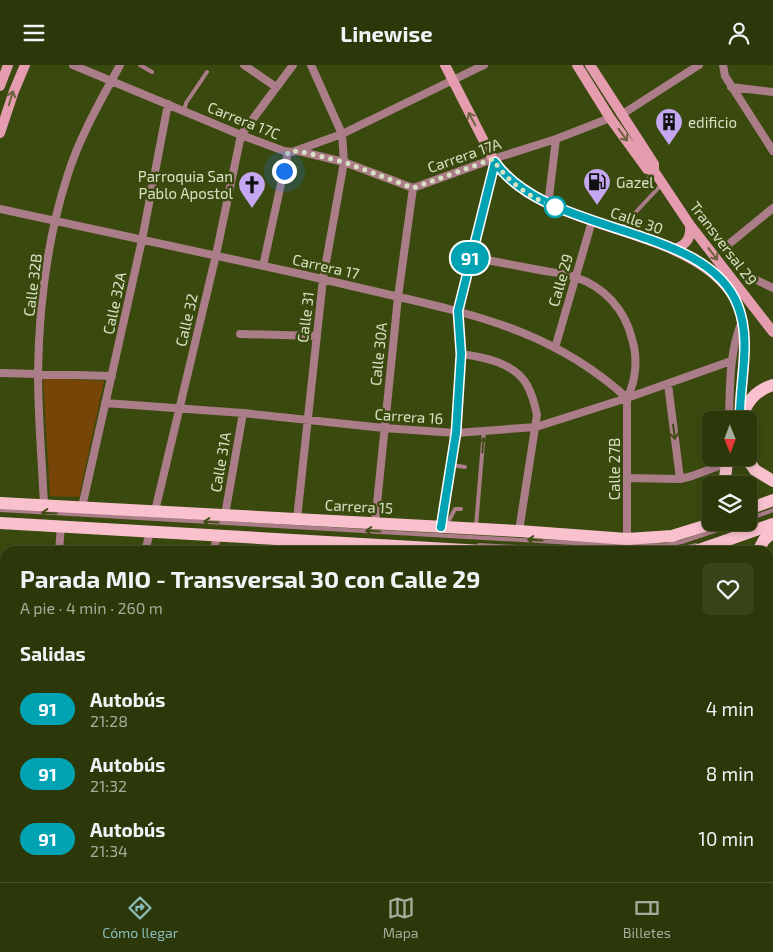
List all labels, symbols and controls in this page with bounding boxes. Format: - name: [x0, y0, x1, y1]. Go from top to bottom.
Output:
- icon: menu: [20, 19, 48, 47]
- icon: person: [725, 19, 753, 47]
- text: Linewise: [340, 20, 433, 46]
- one-way arrow: [7, 91, 17, 107]
- street label: Carrera 17C: [205, 97, 283, 143]
- building icon: edificio: [654, 107, 684, 146]
- one-way arrow: [467, 112, 476, 127]
- place label: edificio: [688, 113, 737, 131]
- one-way arrow: [617, 128, 628, 141]
- street label: Carrera 17A: [425, 134, 504, 176]
- your location: [272, 159, 297, 184]
- place label: Parroquia San Pablo Apostol: [138, 167, 234, 202]
- fuel station icon: Gazel: [582, 167, 612, 206]
- church icon: Parroquia San Pablo Apostol: [237, 170, 267, 209]
- place label: Gazel: [616, 173, 654, 191]
- unlabelled marker: [544, 196, 566, 218]
- street label: Transversal 29: [687, 198, 761, 288]
- street label: Calle 30: [608, 203, 666, 237]
- line badge: 91: [448, 242, 492, 274]
- text: 91: [461, 247, 479, 269]
- one-way arrow: [707, 247, 718, 260]
- street label: Carrera 17: [291, 250, 361, 282]
- street label: Calle 29: [544, 252, 576, 308]
- street label: Calle 32B: [19, 253, 45, 317]
- street label: Calle 32A: [99, 270, 130, 336]
- street label: Calle 31: [293, 290, 317, 344]
- street label: Calle 32: [171, 292, 201, 348]
- street label: Calle 30A: [366, 321, 390, 387]
- street label: Carrera 16: [374, 405, 444, 427]
- north arrow: [702, 411, 758, 466]
- map controls: [702, 411, 757, 531]
- one-way arrow: [669, 423, 679, 439]
- street label: Calle 31A: [206, 430, 234, 493]
- one-way arrow: [478, 437, 488, 453]
- street label: Calle 27B: [605, 438, 623, 500]
- button: layers: [702, 476, 757, 531]
- street label: Carrera 15: [324, 495, 394, 517]
- one-way arrow: [41, 508, 57, 517]
- one-way arrow: [203, 517, 219, 526]
- one-way arrow: [365, 526, 381, 535]
- one-way arrow: [528, 536, 544, 545]
- button: heart: [702, 563, 754, 615]
- text: Parada MIO - Transversal 30 con Calle 29: [20, 564, 480, 593]
- text: A pie · 4 min · 260 m: [20, 598, 163, 617]
- text: Salidas: [20, 642, 86, 665]
- text: Autobús: [90, 688, 165, 711]
- text: 4 min: [706, 697, 754, 720]
- text: 91: [38, 698, 57, 720]
- text: 21:28: [90, 711, 128, 730]
- text: Autobús: [90, 753, 165, 776]
- text: 8 min: [706, 762, 754, 785]
- text: 91: [38, 763, 57, 785]
- text: 21:32: [90, 776, 127, 795]
- text: Autobús: [90, 818, 165, 841]
- text: 10 min: [698, 827, 754, 850]
- text: 91: [38, 828, 57, 850]
- text: 21:34: [90, 841, 128, 860]
- tab: Cómo llegar: [102, 894, 178, 941]
- tab: Mapa: [383, 894, 418, 941]
- tab: Billetes: [623, 894, 671, 941]

